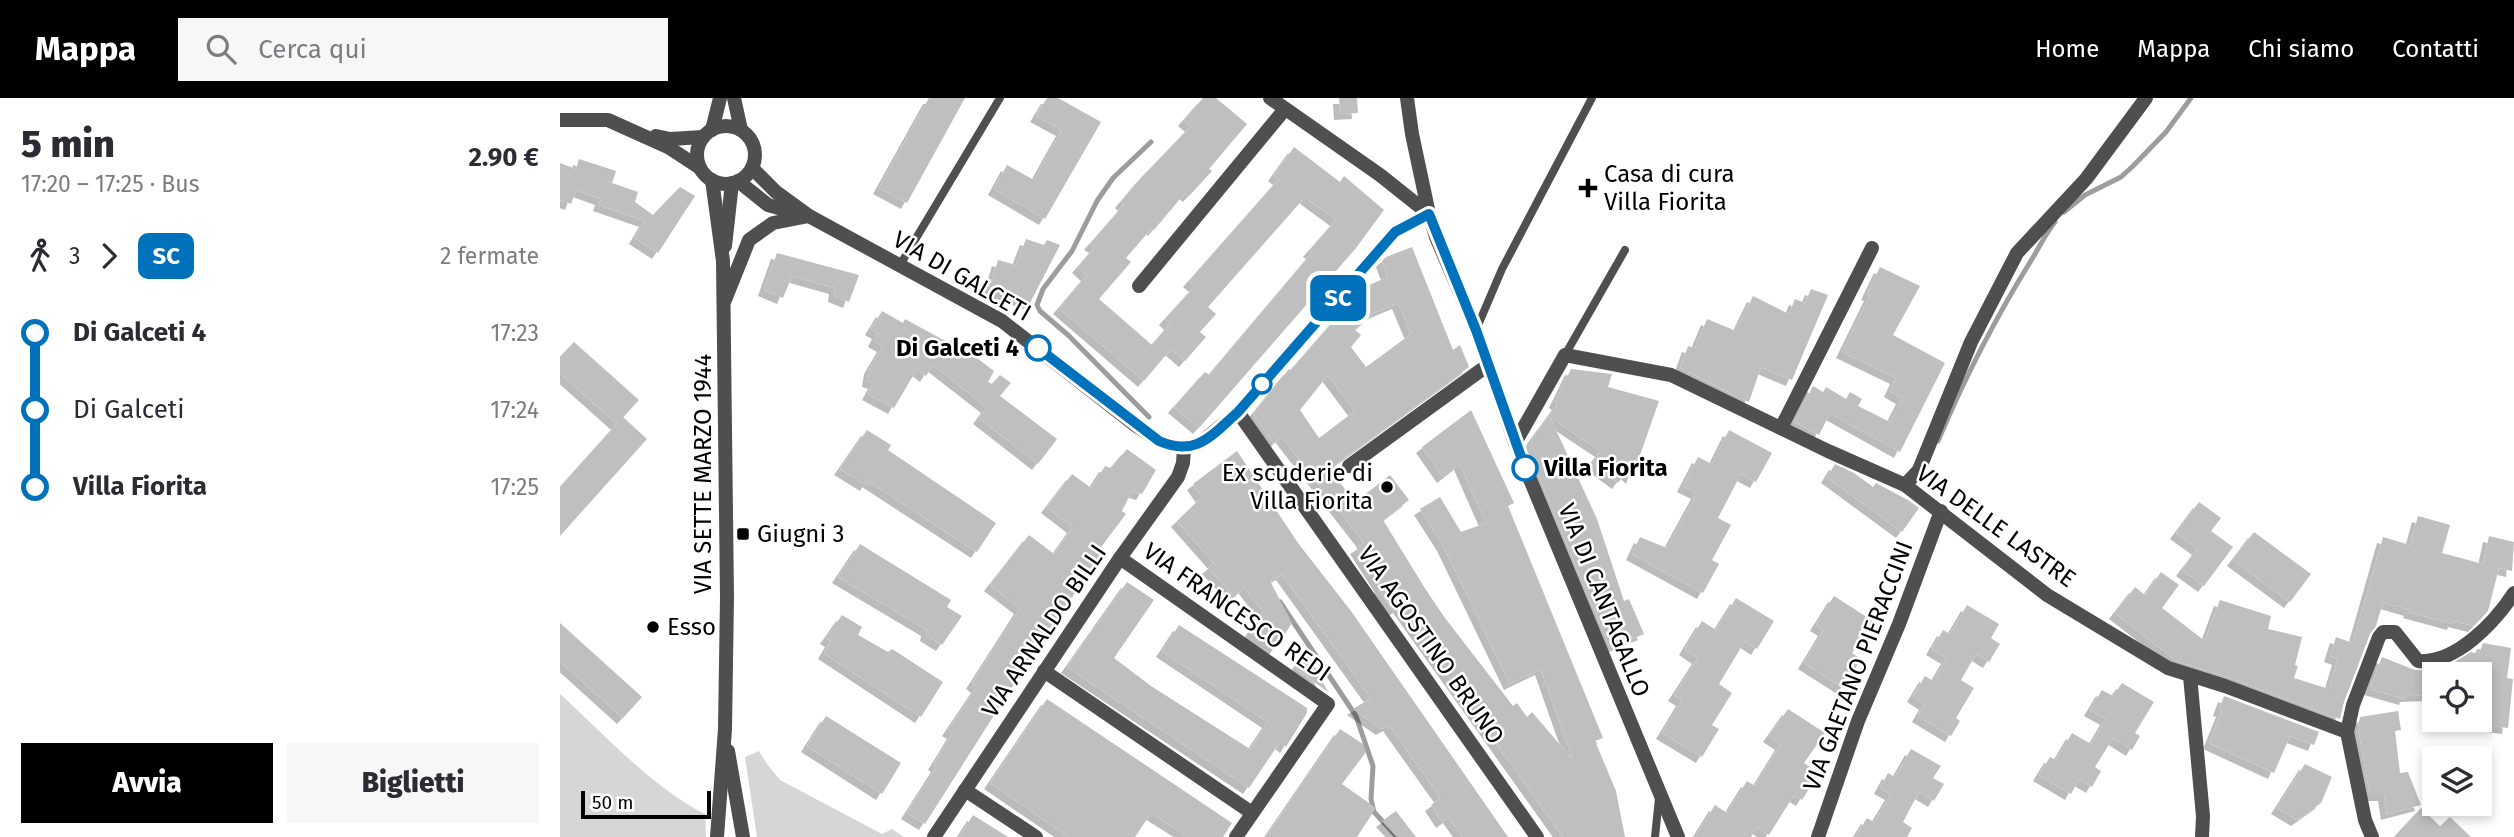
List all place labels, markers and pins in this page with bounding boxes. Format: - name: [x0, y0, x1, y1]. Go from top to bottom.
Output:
- place label: Casa di cura Villa Fiorita: [1604, 160, 1735, 216]
- marker: Casa di cura Villa Fiorita: [1578, 178, 1598, 198]
- place label: Di Galceti 4: [896, 334, 1019, 362]
- marker: Di Galceti 4: [1025, 335, 1051, 361]
- unlabelled marker: [1252, 374, 1272, 394]
- place label: Villa Fiorita: [1543, 454, 1668, 482]
- marker: Villa Fiorita: [1512, 455, 1538, 481]
- place label: Ex scuderie di Villa Fiorita: [1222, 459, 1373, 515]
- marker: Ex scuderie di Villa Fiorita: [1379, 479, 1395, 495]
- place label: Giugni 3: [757, 520, 845, 548]
- marker: Giugni 3: [735, 526, 751, 542]
- place label: Esso: [667, 613, 716, 641]
- marker: Esso: [645, 619, 661, 635]

